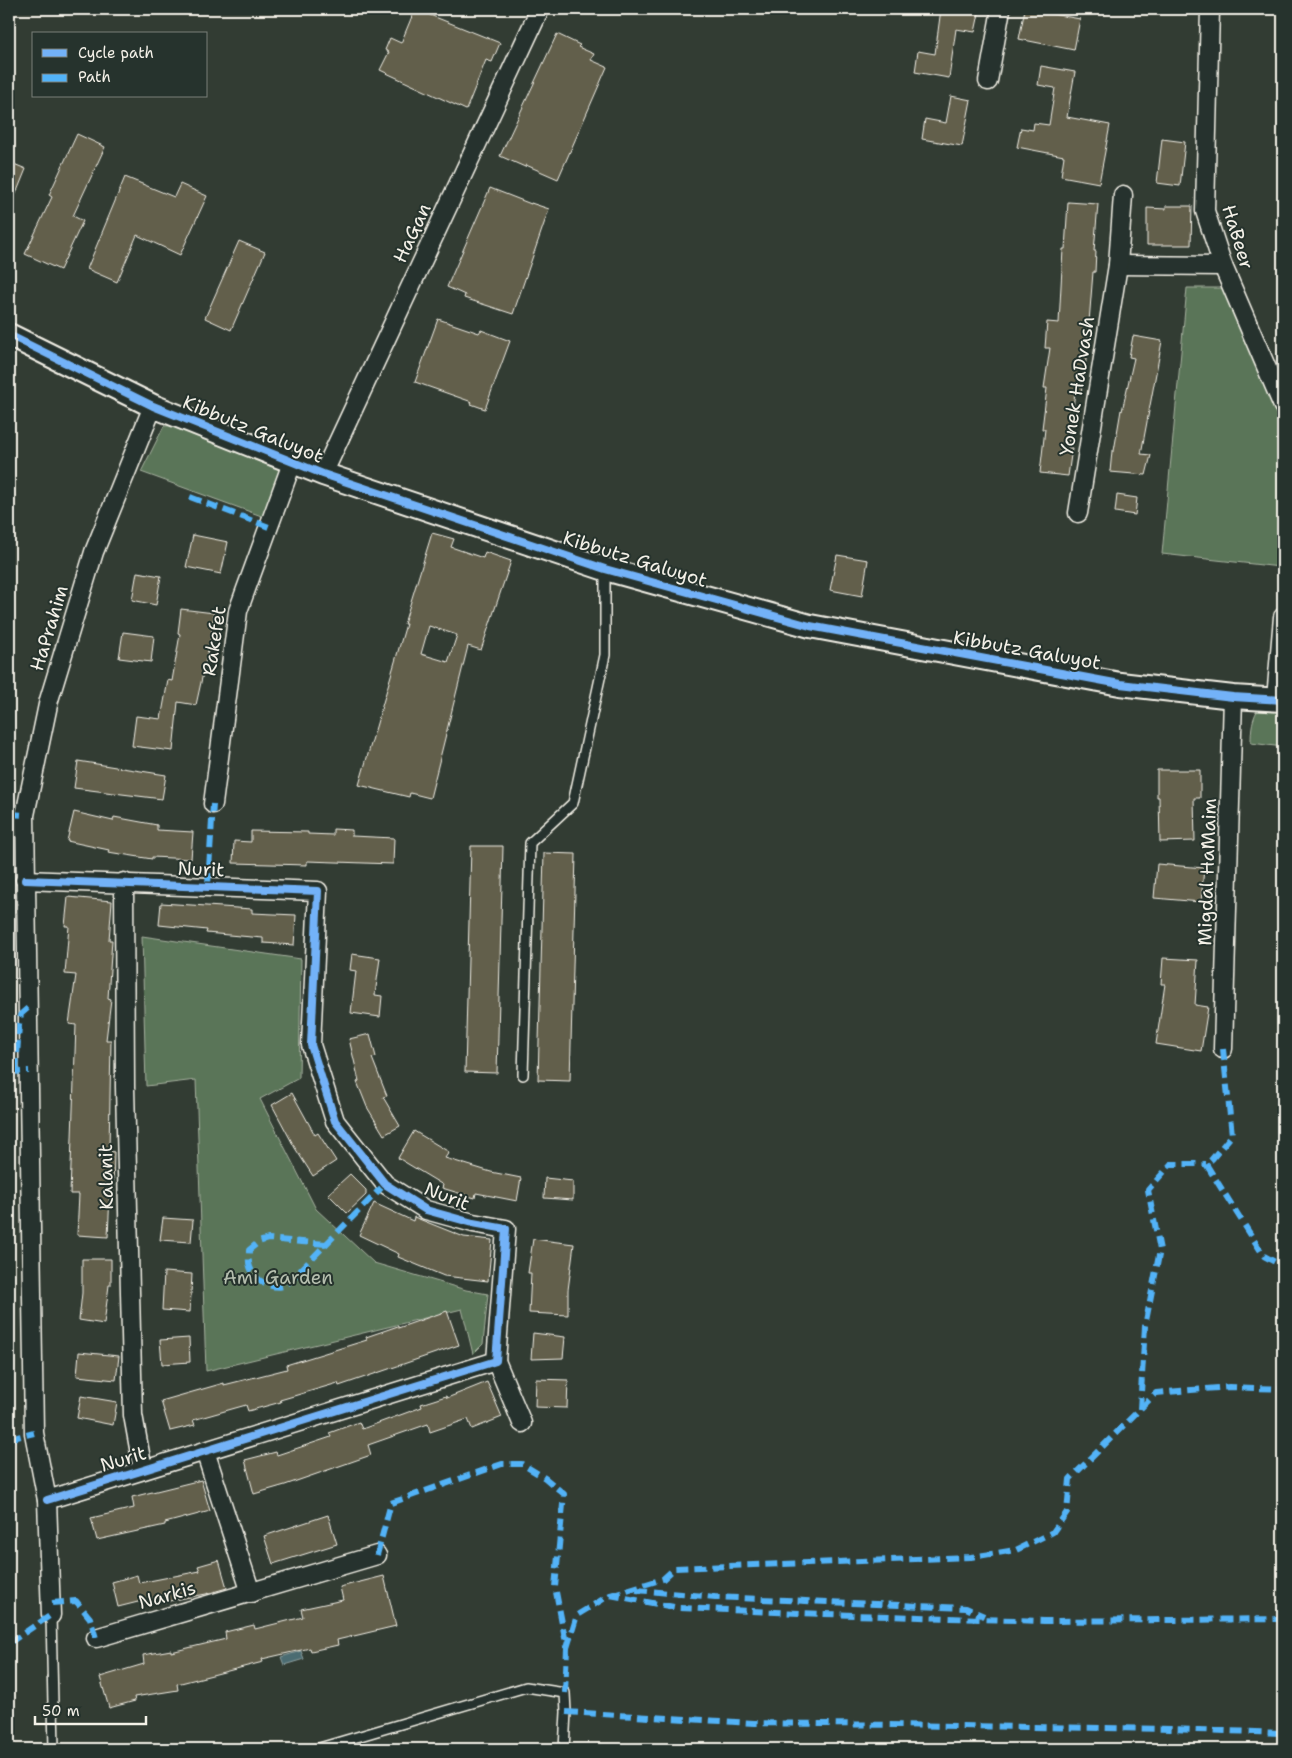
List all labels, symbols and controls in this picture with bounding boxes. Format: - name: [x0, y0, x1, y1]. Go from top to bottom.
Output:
- legend: [32, 32, 208, 98]
- text: Cycle path: [78, 43, 154, 63]
- text: Path: [78, 67, 111, 87]
- street label: HaGan: [387, 199, 437, 267]
- street label: HaBeer: [1216, 202, 1260, 272]
- street label: Yonek HaDvash: [1054, 314, 1100, 458]
- street label: Kibbutz Galuyot: [179, 389, 327, 469]
- street label: Kibbutz Galuyot: [560, 525, 710, 593]
- street label: HaPrahim: [24, 582, 74, 674]
- street label: Rakefet: [196, 604, 232, 678]
- street label: Kibbutz Galuyot: [951, 625, 1103, 675]
- street label: Migdal HaMaim: [1192, 798, 1222, 946]
- street label: Nurit: [177, 856, 225, 882]
- street label: Kalanit: [93, 1144, 119, 1210]
- street label: Nurit: [421, 1176, 473, 1216]
- park label: Ami Garden: [223, 1265, 333, 1290]
- street label: Nurit: [97, 1440, 149, 1478]
- street label: Narkis: [135, 1575, 199, 1615]
- scale bar: [35, 1693, 146, 1725]
- text: 50 m: [42, 1701, 80, 1721]

